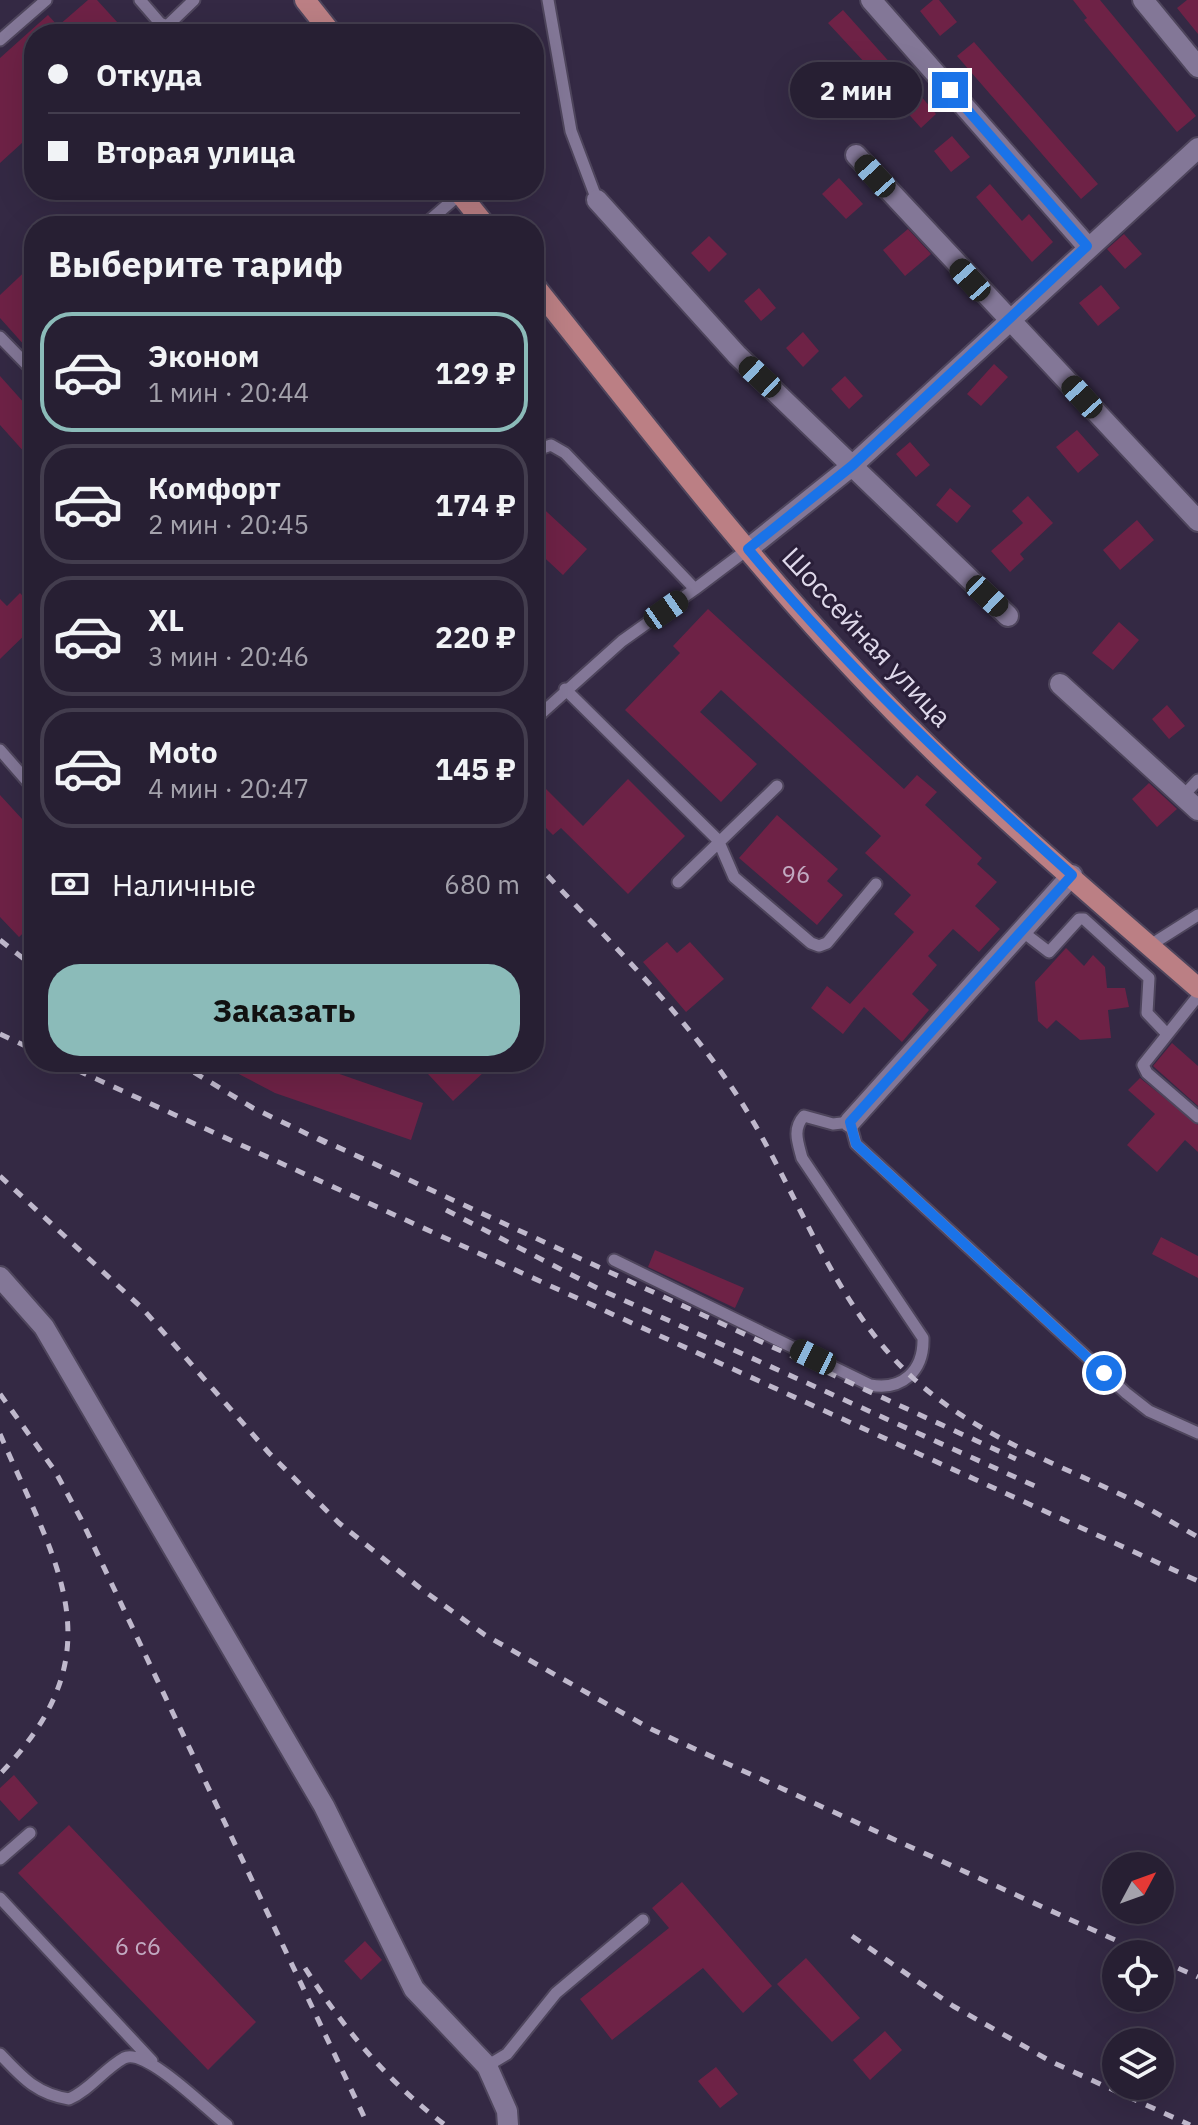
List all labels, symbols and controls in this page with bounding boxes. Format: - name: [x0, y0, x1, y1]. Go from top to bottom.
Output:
- text: Откуда: [96, 55, 202, 94]
- callout: 2 мин: [790, 62, 922, 118]
- route end: [932, 72, 968, 108]
- text: 2 мин: [820, 73, 892, 107]
- text: Вторая улица: [96, 132, 296, 171]
- car: [850, 150, 900, 202]
- text: Выберите тариф: [48, 240, 343, 287]
- car: [945, 254, 995, 306]
- icon: car: [52, 336, 124, 408]
- text: Эконом: [148, 336, 259, 375]
- car: [734, 352, 786, 402]
- text: 129 ₽: [435, 353, 516, 392]
- car: [1057, 371, 1107, 423]
- text: 1 мин · 20:44: [148, 375, 309, 409]
- icon: car: [52, 468, 124, 540]
- text: Комфорт: [148, 468, 281, 507]
- text: 174 ₽: [435, 485, 516, 524]
- text: 2 мин · 20:45: [148, 507, 309, 541]
- street label: Шоссейная улица: [774, 539, 960, 734]
- car: [961, 571, 1013, 621]
- car: [639, 586, 693, 634]
- icon: car: [52, 600, 124, 672]
- text: XL: [148, 600, 184, 639]
- text: 220 ₽: [435, 617, 516, 656]
- text: 3 мин · 20:46: [148, 639, 309, 673]
- icon: car: [52, 732, 124, 804]
- text: Moto: [148, 732, 218, 771]
- text: 145 ₽: [435, 749, 516, 788]
- text: 4 мин · 20:47: [148, 771, 309, 805]
- house number: 96: [782, 858, 810, 890]
- icon: cash: [48, 862, 92, 906]
- text: Наличные: [112, 865, 256, 904]
- text: 680 m: [444, 867, 520, 901]
- button: Заказать: [48, 964, 520, 1056]
- car: [786, 1336, 840, 1378]
- route start: [1086, 1355, 1122, 1391]
- north arrow: [1102, 1852, 1174, 1924]
- map controls: [1102, 1852, 1174, 2100]
- house number: 6 с6: [115, 1930, 161, 1962]
- button: locate: [1102, 1940, 1174, 2012]
- button: layers: [1102, 2028, 1174, 2100]

